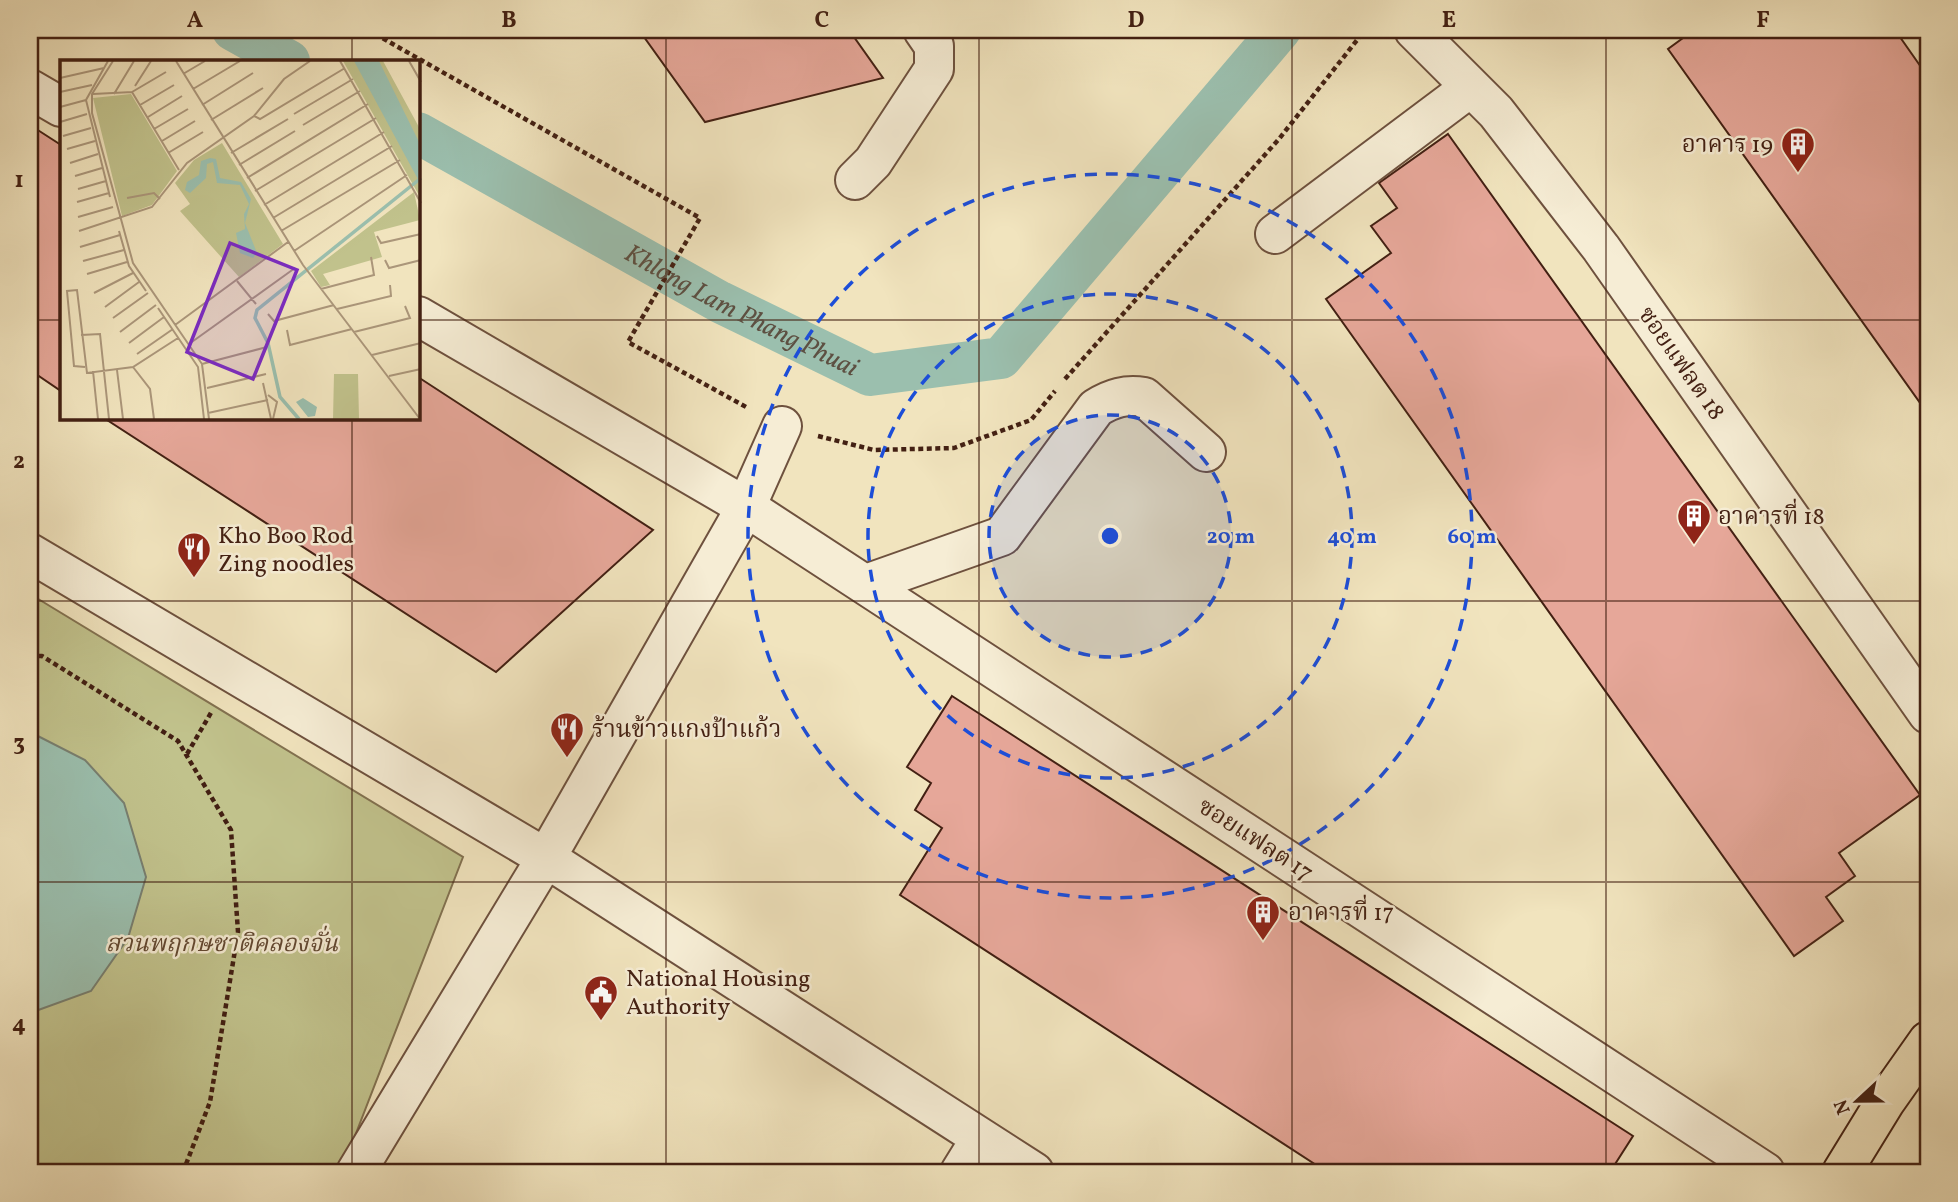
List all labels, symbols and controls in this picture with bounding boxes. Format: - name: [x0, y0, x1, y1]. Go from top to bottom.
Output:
- text: A: [187, 5, 203, 37]
- text: B: [501, 5, 517, 37]
- text: C: [815, 5, 829, 37]
- text: D: [1128, 5, 1145, 37]
- text: E: [1442, 5, 1456, 37]
- text: F: [1756, 5, 1770, 37]
- inset map: [60, 60, 420, 420]
- building icon: อาคาร 19: [1779, 125, 1817, 174]
- place label: อาคาร 19: [1682, 129, 1773, 163]
- text: 1: [14, 165, 24, 197]
- water label: Khlong Lam Phang Phuai: [618, 236, 864, 387]
- street label: ซอยแฟลต 18: [1629, 300, 1732, 428]
- text: 2: [13, 446, 25, 478]
- building icon: อาคารที่ 18: [1675, 497, 1713, 546]
- place label: อาคารที่ 18: [1718, 498, 1825, 535]
- place label: Kho Boo Rod Zing noodles: [218, 520, 354, 582]
- text: 20 m: [1207, 523, 1255, 552]
- text: 40 m: [1327, 523, 1377, 552]
- text: 60 m: [1448, 523, 1496, 552]
- centre of rings: [1098, 524, 1122, 548]
- restaurant icon: Kho Boo Rod Zing noodles: [175, 530, 213, 579]
- restaurant icon: ร้านข้าวแกงป้าแก้ว: [548, 710, 586, 759]
- place label: ร้านข้าวแกงป้าแก้ว: [592, 714, 781, 748]
- text: 3: [13, 728, 25, 760]
- street label: ซอยแฟลต 17: [1191, 791, 1319, 891]
- building icon: อาคารที่ 17: [1244, 893, 1282, 942]
- place label: อาคารที่ 17: [1288, 894, 1394, 931]
- park label: สวนพฤกษชาติคลองจั่น: [106, 925, 338, 962]
- place label: National Housing Authority: [626, 963, 811, 1025]
- public building icon: National Housing Authority: [582, 973, 620, 1022]
- text: 4: [12, 1009, 26, 1041]
- north arrow: [1822, 1066, 1892, 1136]
- text: N: [1828, 1095, 1858, 1118]

